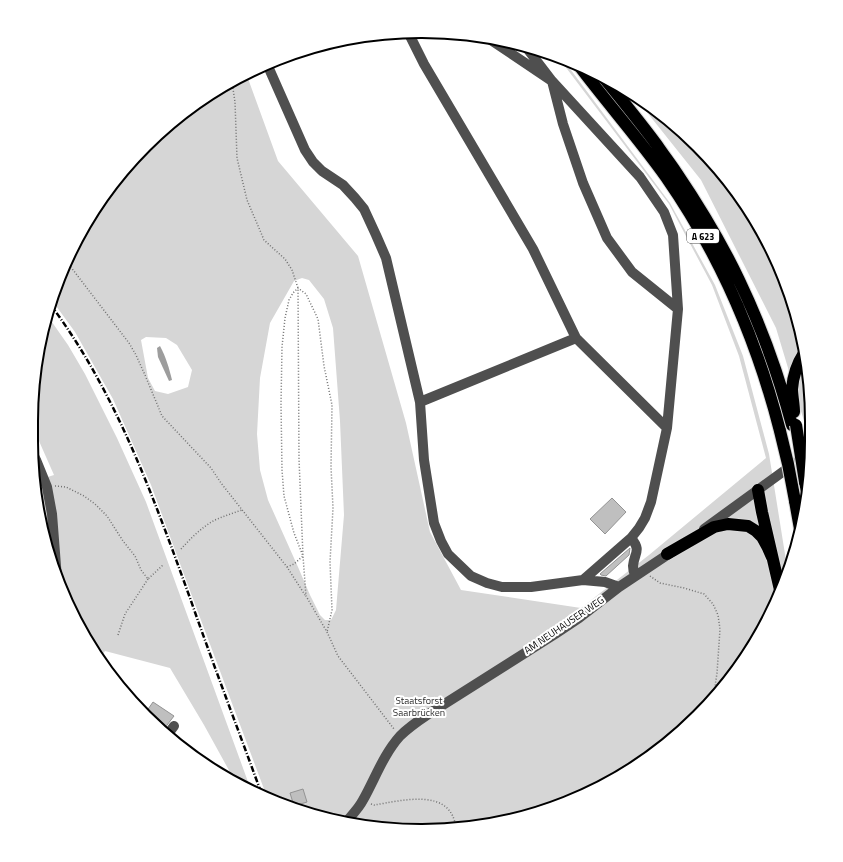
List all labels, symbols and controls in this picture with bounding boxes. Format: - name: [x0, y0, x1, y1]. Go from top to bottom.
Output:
- road number: A 623: [687, 229, 719, 243]
- street label: AM NEUHAUSER WEG: [521, 592, 607, 658]
- park label: Staatsforst Saarbrücken: [393, 693, 445, 720]

